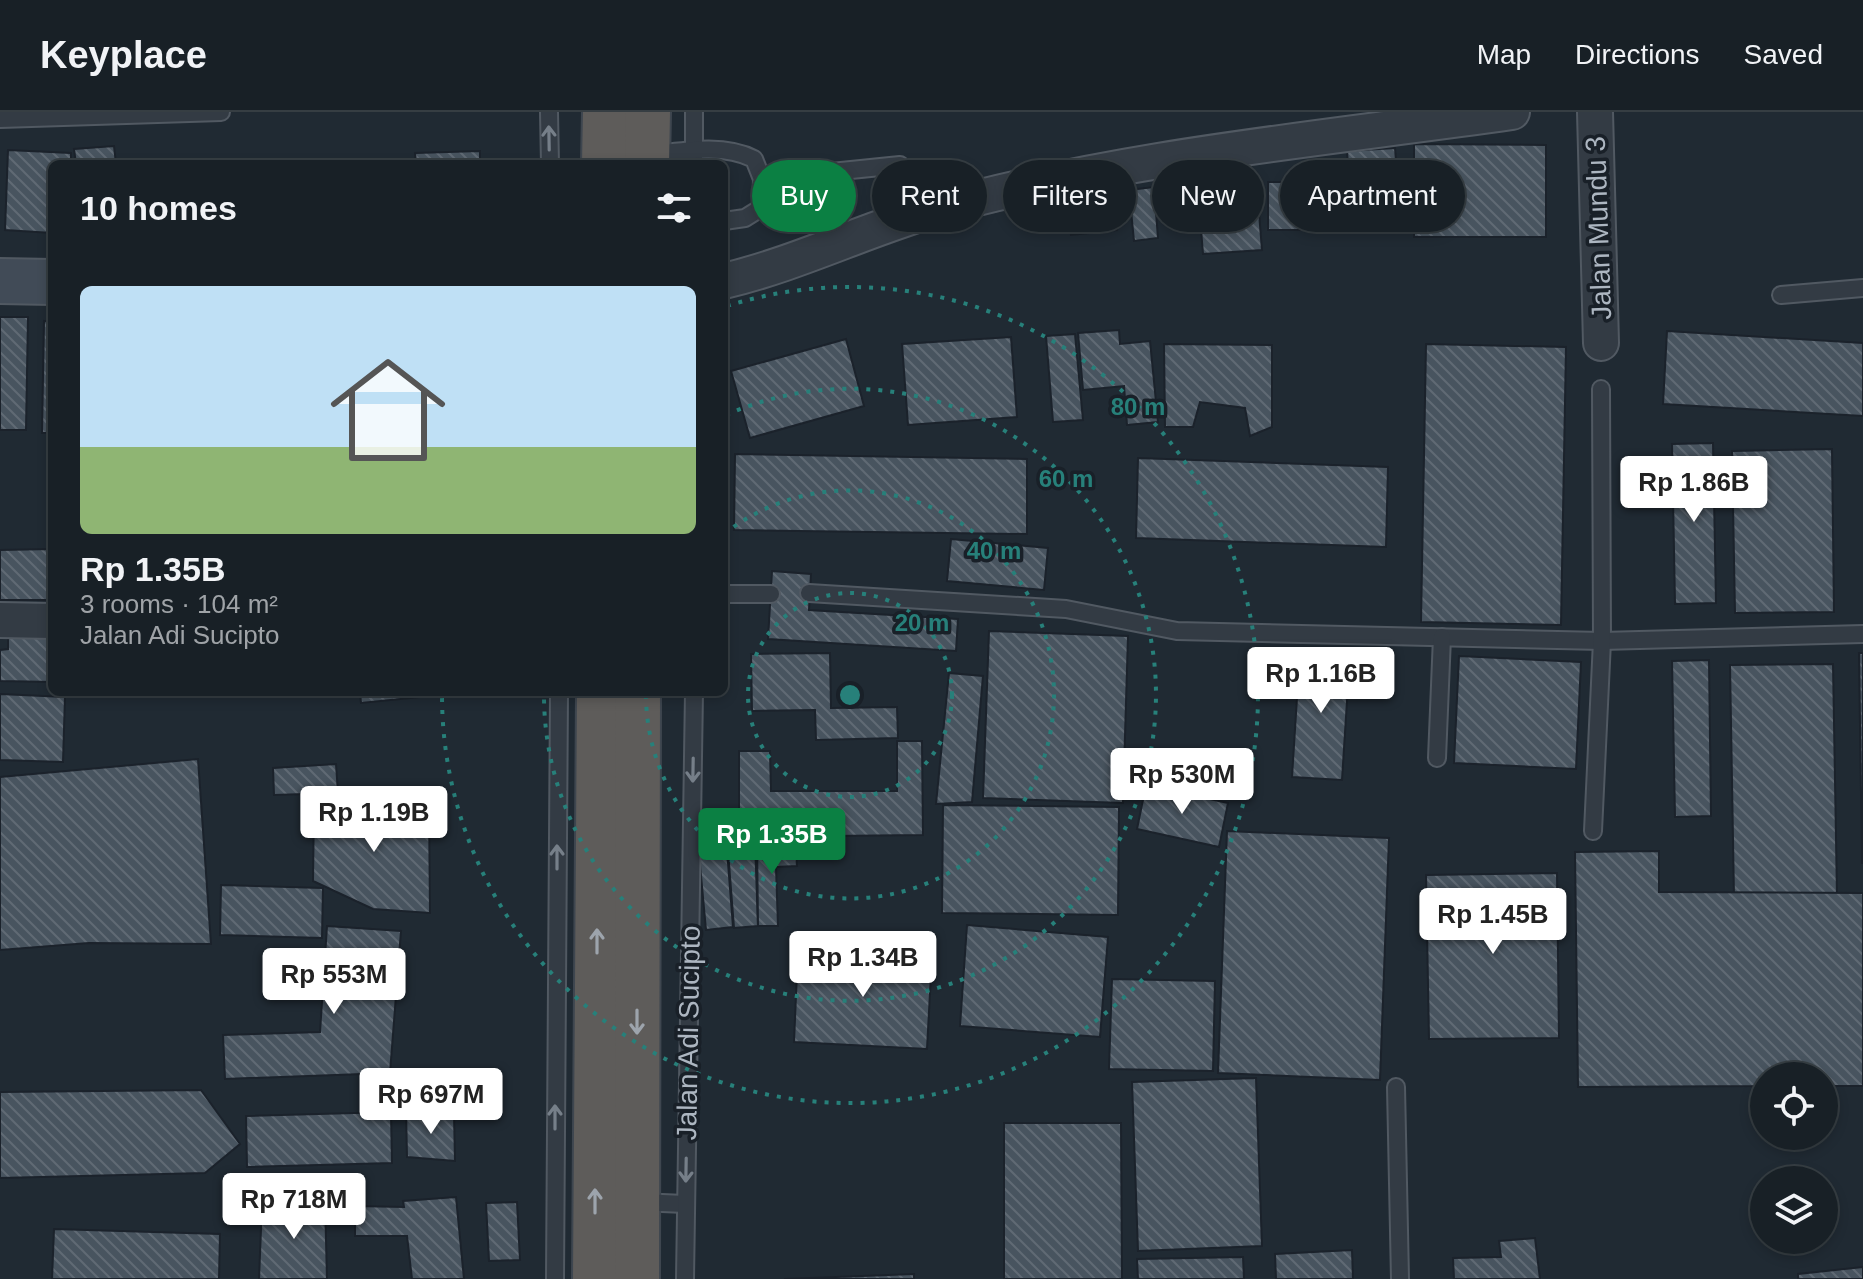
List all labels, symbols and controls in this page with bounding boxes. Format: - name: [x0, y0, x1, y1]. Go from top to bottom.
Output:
- text: Keyplace: [40, 34, 207, 76]
- text: Map: [1477, 39, 1531, 70]
- text: Directions: [1575, 39, 1700, 70]
- text: Saved: [1744, 39, 1823, 70]
- one-way arrow: [542, 125, 557, 152]
- street label: Jalan Mundu 3: [1580, 136, 1617, 320]
- chip: Buy: [752, 160, 856, 232]
- chip: Rent: [872, 160, 987, 232]
- chip: Filters: [1003, 160, 1136, 232]
- chip: New: [1152, 160, 1264, 232]
- chip: Apartment: [1280, 160, 1465, 232]
- icon: filters: [652, 186, 696, 230]
- text: 10 homes: [80, 189, 237, 227]
- icon: home: [316, 338, 460, 482]
- text: 80 m: [1111, 393, 1165, 420]
- pin: Rp 1.86B: [1611, 456, 1777, 524]
- text: 60 m: [1039, 465, 1093, 492]
- text: Rp 1.86B: [1638, 467, 1750, 497]
- text: 40 m: [967, 537, 1021, 564]
- text: Rp 1.35B: [80, 550, 226, 588]
- text: 3 rooms · 104 m²: [80, 589, 278, 619]
- text: 20 m: [895, 609, 949, 636]
- text: Jalan Adi Sucipto: [80, 620, 279, 650]
- pin: Rp 1.16B: [1238, 647, 1404, 715]
- text: Rp 1.16B: [1265, 658, 1377, 688]
- centre of rings: [836, 681, 864, 709]
- pin: Rp 530M: [1108, 748, 1256, 816]
- one-way arrow: [685, 756, 700, 783]
- text: Rp 530M: [1129, 759, 1235, 789]
- pin: Rp 1.19B: [291, 786, 457, 854]
- text: Rp 1.19B: [318, 797, 430, 827]
- pin: Rp 1.35B: [689, 808, 855, 876]
- text: Rp 1.35B: [716, 819, 828, 849]
- one-way arrow: [549, 844, 565, 871]
- pin: Rp 1.45B: [1410, 888, 1576, 956]
- text: Rp 1.45B: [1437, 899, 1549, 929]
- street label: Jalan Adi Sucipto: [671, 925, 706, 1141]
- one-way arrow: [589, 928, 605, 955]
- pin: Rp 1.34B: [780, 931, 946, 999]
- text: Rp 1.34B: [807, 942, 919, 972]
- pin: Rp 553M: [260, 948, 408, 1016]
- text: Rp 553M: [281, 959, 387, 989]
- one-way arrow: [629, 1008, 645, 1035]
- map controls: [1750, 1062, 1838, 1254]
- button: locate: [1750, 1062, 1838, 1150]
- pin: Rp 697M: [357, 1068, 505, 1136]
- text: Rp 697M: [378, 1079, 484, 1109]
- one-way arrow: [547, 1104, 563, 1131]
- one-way arrow: [678, 1156, 694, 1183]
- button: layers: [1750, 1166, 1838, 1254]
- pin: Rp 718M: [220, 1173, 368, 1241]
- text: Rp 718M: [241, 1184, 347, 1214]
- one-way arrow: [587, 1188, 603, 1215]

